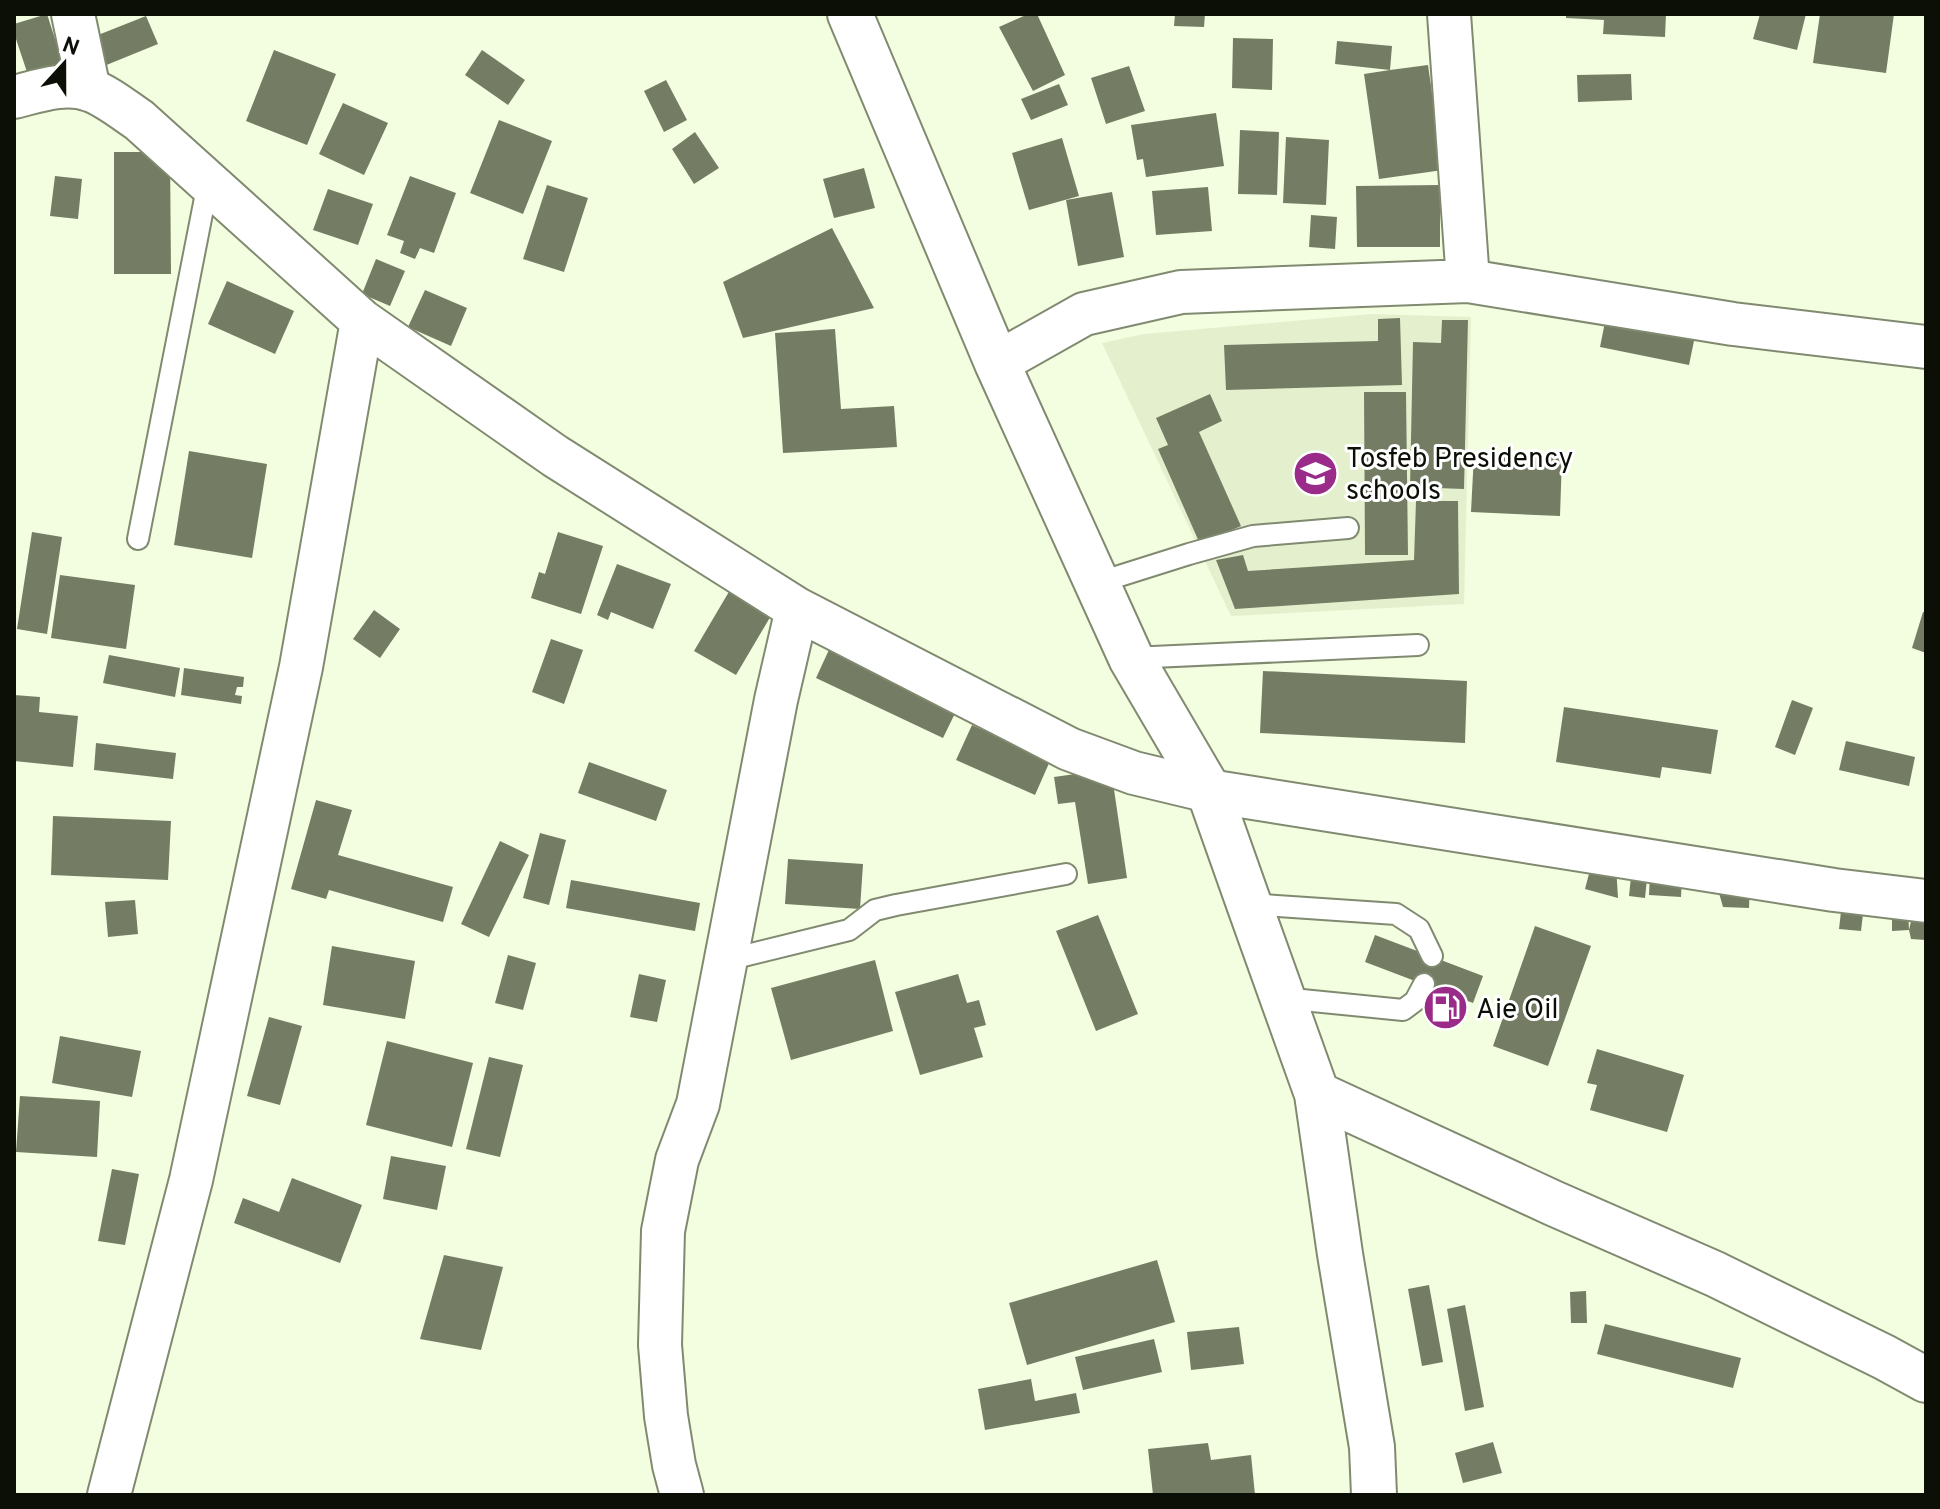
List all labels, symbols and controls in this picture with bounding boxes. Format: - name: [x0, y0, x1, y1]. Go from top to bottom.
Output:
- north arrow: [24, 24, 104, 104]
- text: N: [58, 32, 82, 63]
- place label: Tosfeb Presidency schools: [1346, 442, 1573, 510]
- school or university icon: Tosfeb Presidency schools: [1291, 449, 1339, 497]
- fuel station icon: Aie Oil: [1421, 984, 1469, 1032]
- place label: Aie Oil: [1476, 993, 1559, 1029]

